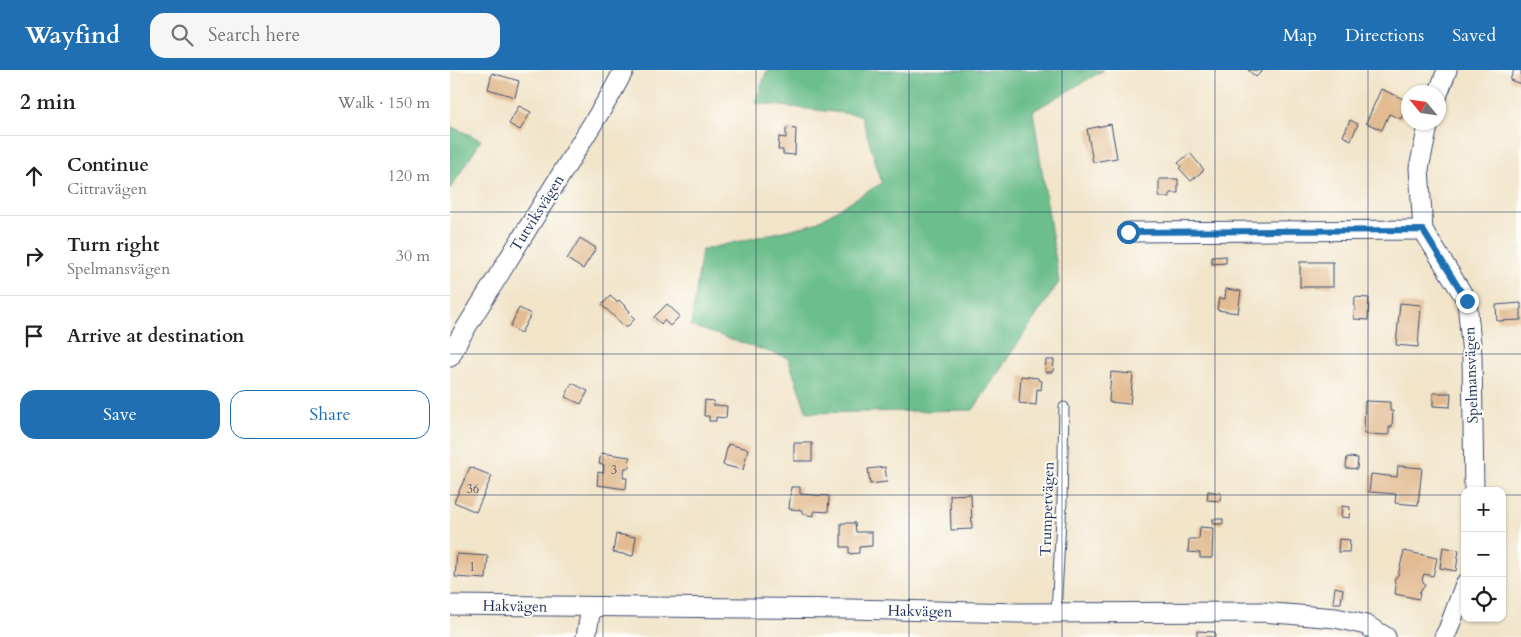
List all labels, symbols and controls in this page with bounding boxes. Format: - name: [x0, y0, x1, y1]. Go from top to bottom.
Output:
- search box: [150, 13, 500, 58]
- text: Wayfind: [25, 19, 120, 52]
- icon: search: [168, 21, 196, 49]
- text: Search here: [208, 22, 300, 48]
- text: Map: [1283, 23, 1317, 48]
- text: Directions: [1345, 23, 1424, 48]
- text: Saved: [1452, 23, 1496, 48]
- north arrow: [1401, 85, 1446, 130]
- text: 2 min: [20, 88, 76, 117]
- text: Walk · 150 m: [338, 92, 430, 114]
- text: Continue: [67, 152, 149, 178]
- icon: ahead: [20, 162, 48, 190]
- text: 120 m: [388, 165, 430, 187]
- street label: Tutviksvägen: [506, 171, 569, 255]
- text: Cittravägen: [67, 178, 147, 200]
- route start: [1117, 221, 1140, 244]
- text: Turn right: [67, 232, 159, 258]
- icon: right: [20, 242, 48, 270]
- text: 30 m: [396, 245, 430, 267]
- text: Spelmansvägen: [67, 258, 170, 280]
- route end: [1456, 290, 1479, 313]
- icon: arrive: [20, 322, 48, 350]
- text: Arrive at destination: [67, 323, 244, 349]
- street label: Spelmansvägen: [1459, 326, 1483, 424]
- button: Save: [20, 390, 220, 439]
- button: Share: [230, 390, 430, 439]
- street label: Trumpetvägen: [1035, 461, 1059, 557]
- house number: 3: [611, 462, 617, 478]
- house number: 36: [467, 481, 479, 497]
- map controls: [1461, 487, 1506, 622]
- button: +: [1461, 487, 1506, 532]
- button: −: [1461, 532, 1506, 577]
- house number: 1: [469, 559, 475, 575]
- button: locate: [1461, 577, 1506, 622]
- street label: Hakvägen: [482, 595, 548, 617]
- street label: Hakvägen: [887, 600, 953, 622]

